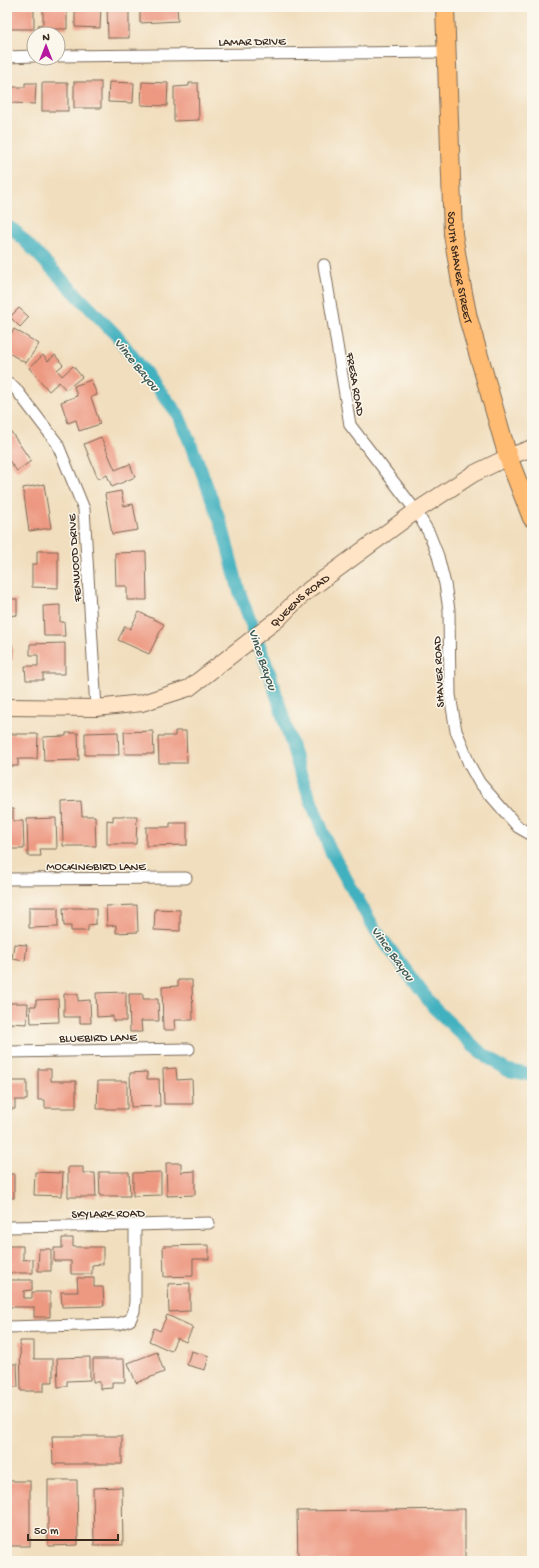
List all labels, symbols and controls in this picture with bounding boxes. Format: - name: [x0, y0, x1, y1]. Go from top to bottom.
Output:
- north arrow: [26, 26, 66, 66]
- text: N: [42, 32, 50, 44]
- street label: LAMAR DRIVE: [218, 35, 286, 51]
- street label: SOUTH SHAVER STREET: [443, 211, 475, 327]
- water label: Vince Bayou: [110, 336, 162, 396]
- street label: FRESA ROAD: [341, 351, 366, 417]
- street label: FENWOOD DRIVE: [66, 513, 86, 603]
- street label: QUEENS ROAD: [268, 572, 333, 631]
- water label: Vince Bayou: [244, 627, 279, 693]
- street label: SHAVER ROAD: [431, 636, 449, 708]
- street label: MOCKINGBIRD LANE: [46, 861, 146, 875]
- water label: Vince Bayou: [367, 924, 417, 985]
- street label: BLUEBIRD LANE: [58, 1031, 138, 1047]
- street label: SKYLARK ROAD: [71, 1207, 145, 1223]
- scale bar: [28, 1516, 118, 1542]
- text: 50 m: [34, 1525, 59, 1539]

